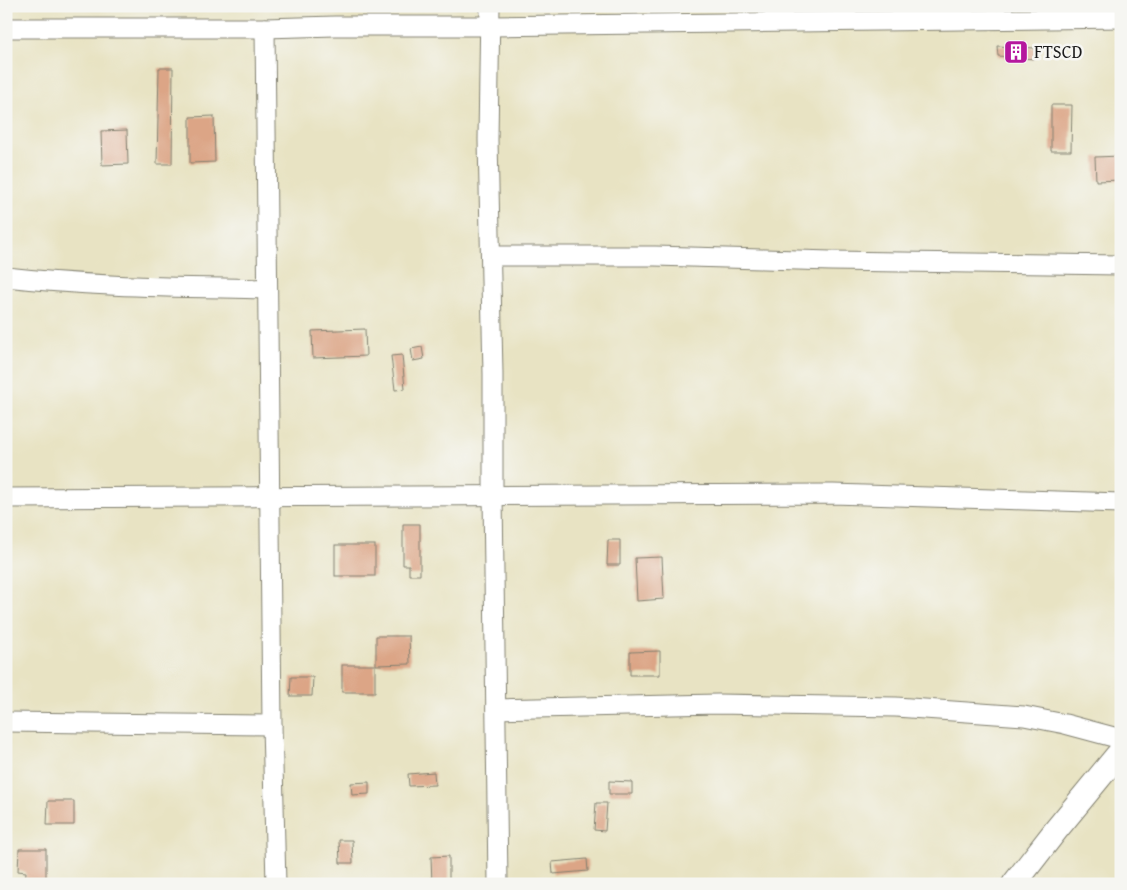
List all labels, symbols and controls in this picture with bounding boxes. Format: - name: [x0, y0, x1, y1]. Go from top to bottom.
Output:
- place label: FTSCD: [1034, 38, 1082, 65]
- building icon: FTSCD: [1003, 39, 1029, 65]

